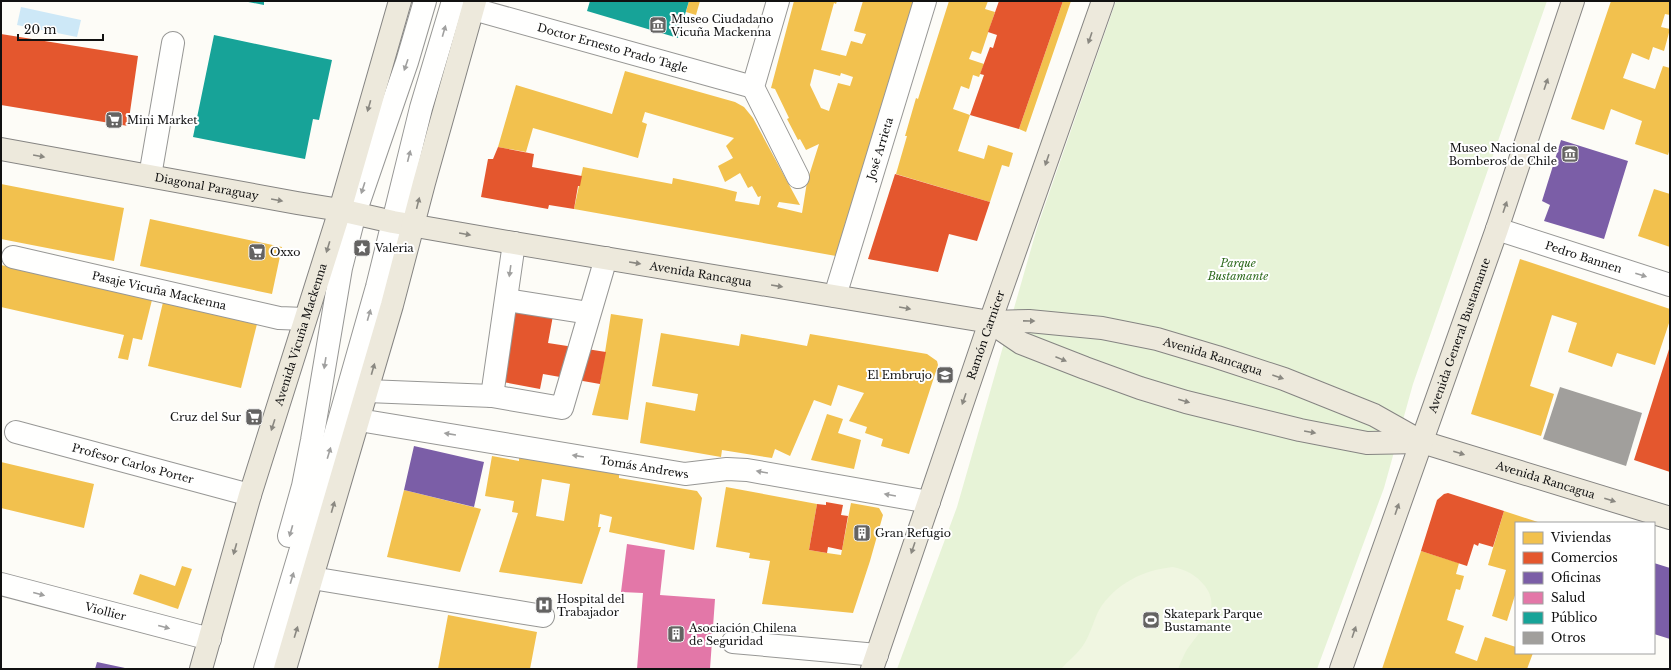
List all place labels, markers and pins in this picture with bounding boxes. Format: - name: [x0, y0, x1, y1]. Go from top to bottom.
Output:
- place label: Museo Ciudadano Vicuña Mackenna: [670, 12, 774, 39]
- museum icon: Museo Ciudadano Vicuña Mackenna: [648, 15, 668, 35]
- supermarket icon: Mini Market: [104, 110, 124, 130]
- place label: Mini Market: [127, 113, 198, 127]
- place label: Museo Nacional de Bomberos de Chile: [1449, 141, 1557, 168]
- museum icon: Museo Nacional de Bomberos de Chile: [1560, 144, 1580, 164]
- place icon: Valeria: [352, 238, 372, 258]
- place label: Valeria: [374, 241, 415, 255]
- supermarket icon: Oxxo: [247, 242, 267, 262]
- place label: Oxxo: [270, 245, 301, 259]
- school or university icon: El Embrujo: [935, 365, 955, 385]
- place label: El Embrujo: [867, 368, 932, 382]
- supermarket icon: Cruz del Sur: [244, 407, 264, 427]
- place label: Cruz del Sur: [170, 410, 242, 424]
- building icon: Gran Refugio: [852, 523, 872, 543]
- place label: Gran Refugio: [875, 526, 951, 540]
- place label: Hospital del Trabajador: [557, 592, 625, 619]
- hospital icon: Hospital del Trabajador: [534, 595, 554, 615]
- place label: Skatepark Parque Bustamante: [1164, 607, 1263, 634]
- sports icon: Skatepark Parque Bustamante: [1141, 610, 1161, 630]
- place label: Asociación Chilena de Seguridad: [688, 621, 798, 648]
- building icon: Asociación Chilena de Seguridad: [666, 624, 686, 644]

